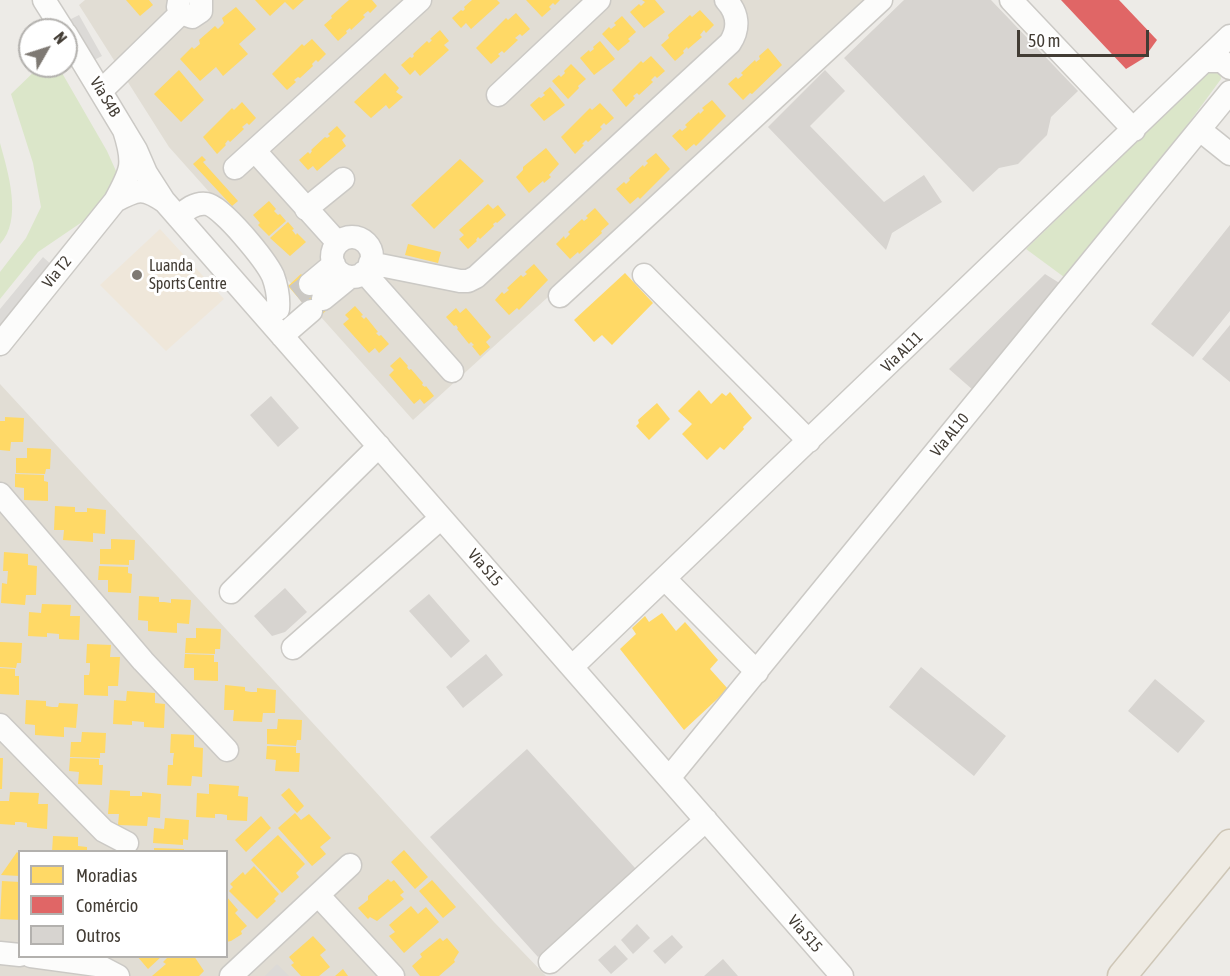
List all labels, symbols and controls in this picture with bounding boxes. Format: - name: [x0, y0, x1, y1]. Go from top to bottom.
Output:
- north arrow: [18, 18, 78, 78]
- scale bar: [1020, 18, 1152, 56]
- text: N: [50, 29, 70, 47]
- text: 50 m: [1028, 30, 1060, 51]
- street label: Via S4B: [86, 74, 124, 120]
- street label: Via T2: [38, 252, 76, 292]
- place label: Luanda Sports Centre: [149, 256, 227, 294]
- marker: Luanda Sports Centre: [130, 268, 144, 282]
- street label: Via AL11: [877, 328, 927, 376]
- street label: Via AL10: [927, 409, 973, 461]
- street label: Via S15: [464, 546, 506, 590]
- legend: [18, 850, 228, 958]
- text: Moradias: [76, 865, 137, 886]
- text: Comércio: [76, 895, 138, 916]
- street label: Via S15: [784, 912, 826, 956]
- text: Outros: [76, 925, 121, 946]

